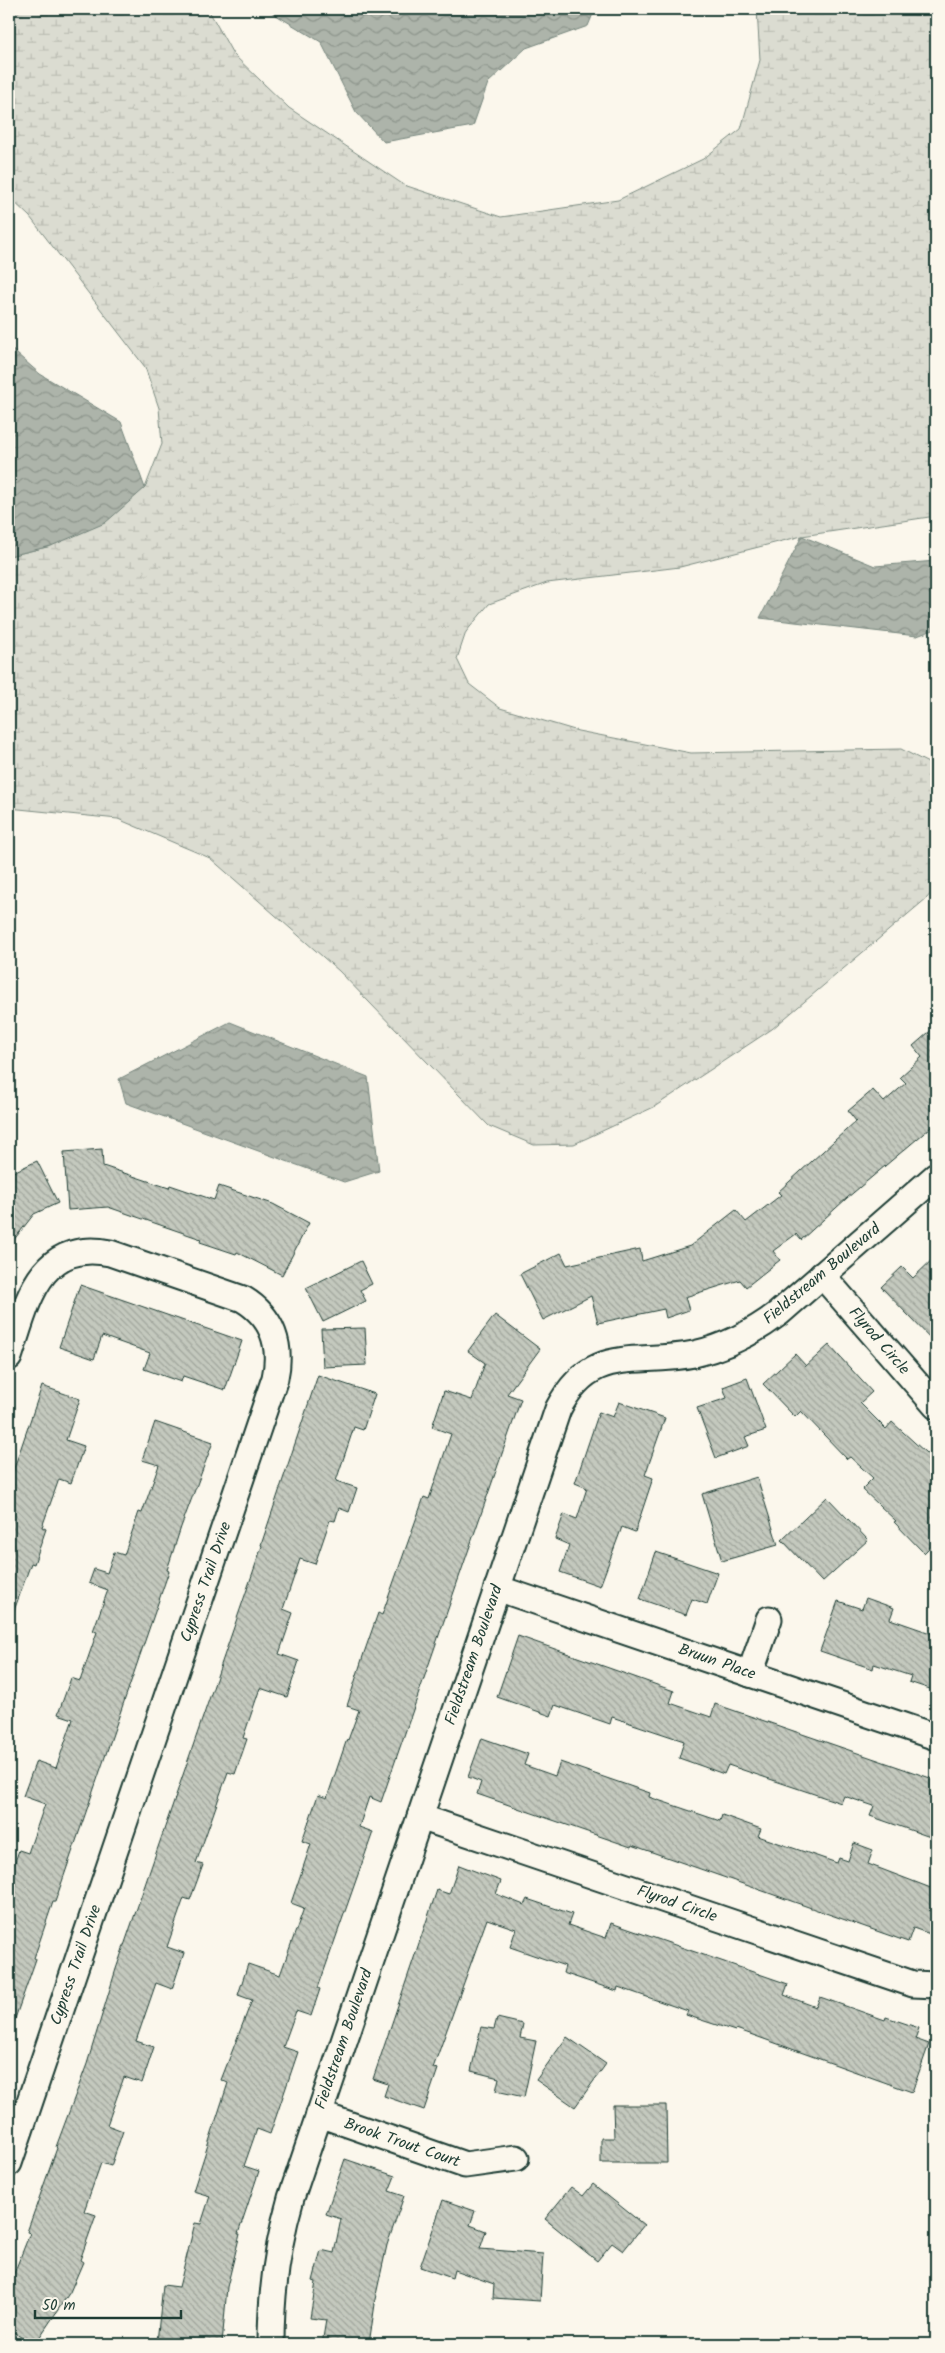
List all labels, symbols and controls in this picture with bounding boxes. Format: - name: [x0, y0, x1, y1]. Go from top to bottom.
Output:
- street label: Fieldstream Boulevard: [758, 1216, 887, 1331]
- street label: Flyrod Circle: [842, 1301, 916, 1381]
- street label: Cypress Trail Drive: [174, 1518, 238, 1646]
- street label: Fieldstream Boulevard: [438, 1580, 510, 1729]
- street label: Bruun Place: [675, 1637, 759, 1687]
- street label: Flyrod Circle: [633, 1879, 721, 1929]
- street label: Cypress Trail Drive: [44, 1901, 108, 2029]
- street label: Fieldstream Boulevard: [308, 1964, 380, 2113]
- street label: Brook Trout Court: [341, 2111, 464, 2175]
- scale bar: [35, 2288, 181, 2320]
- text: 50 m: [42, 2294, 76, 2318]

